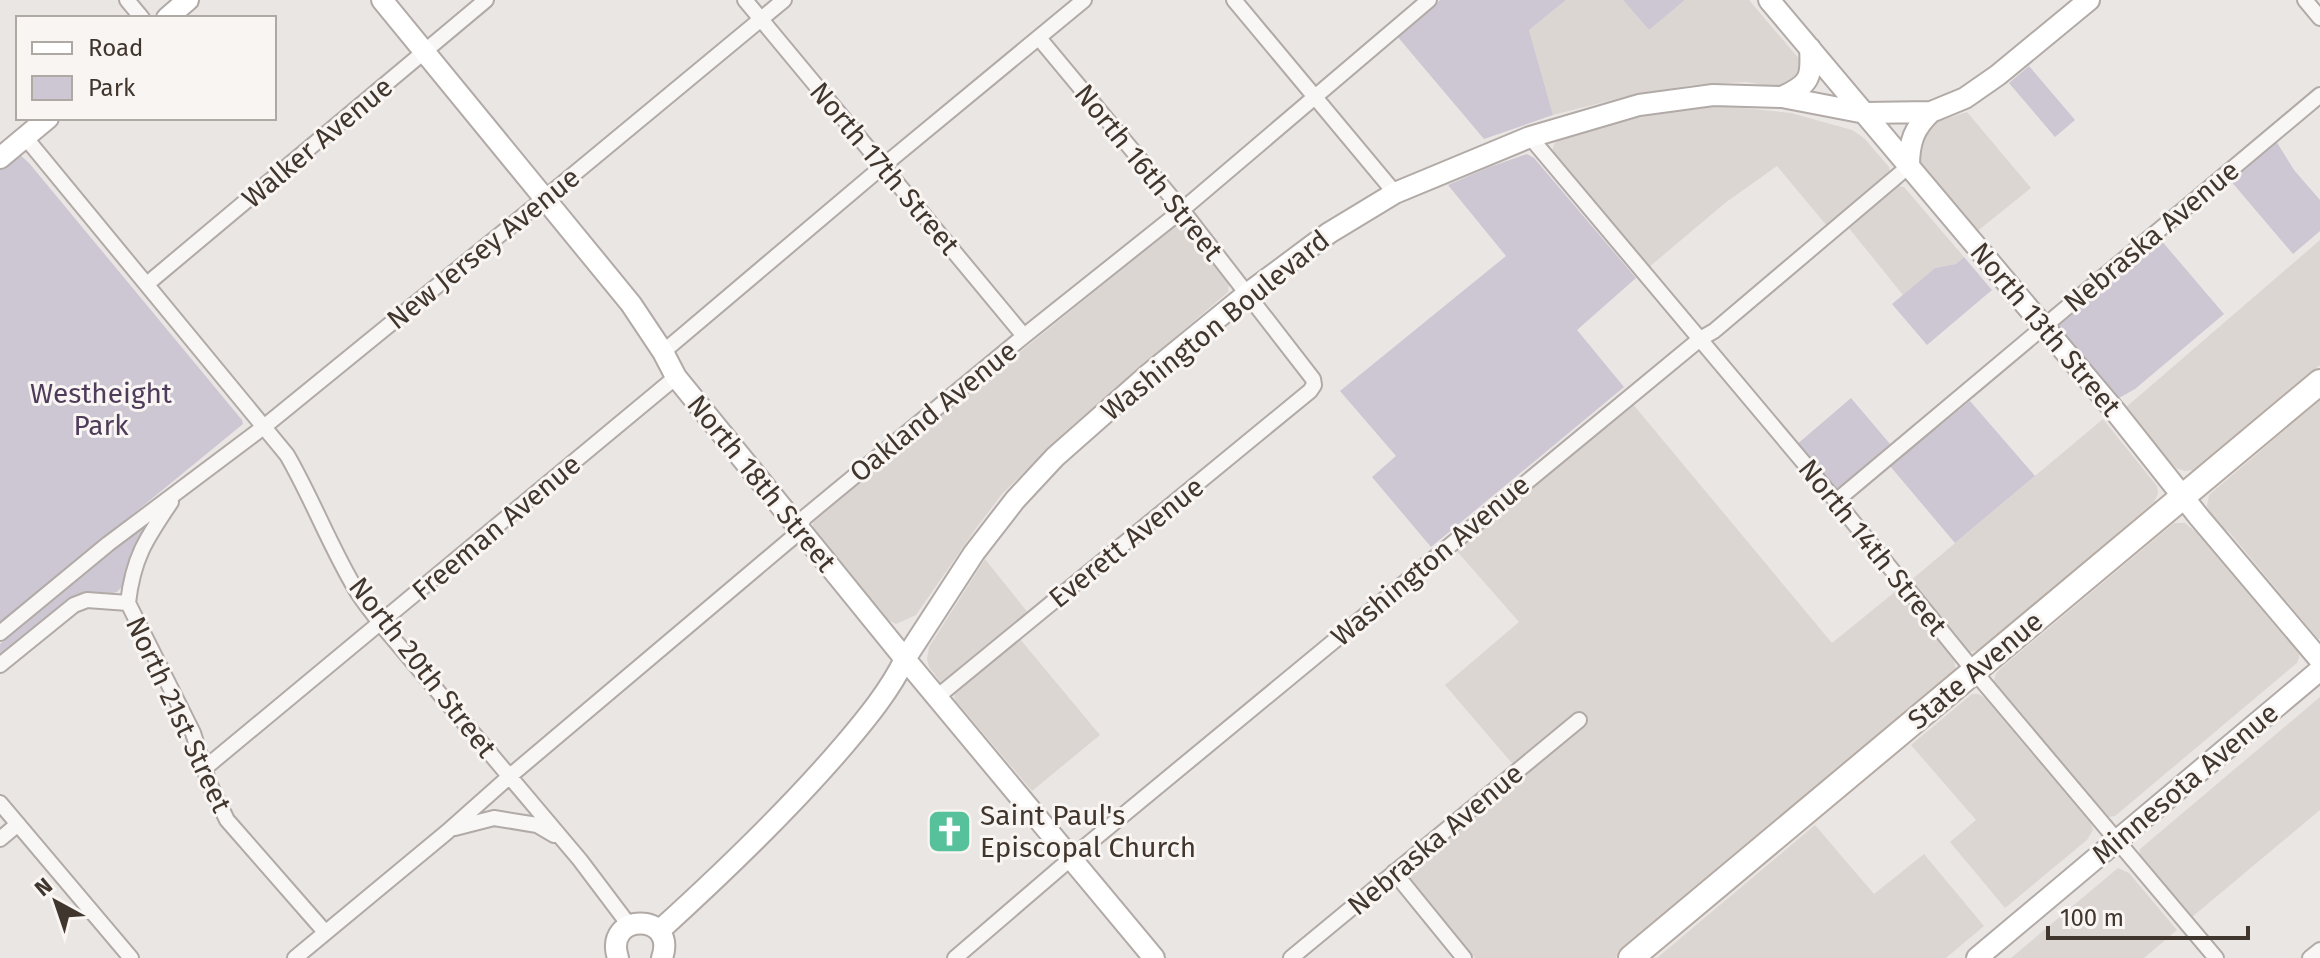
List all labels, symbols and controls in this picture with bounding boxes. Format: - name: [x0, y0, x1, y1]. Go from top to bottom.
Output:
- legend: [16, 16, 276, 120]
- text: Road: [88, 34, 143, 62]
- street label: Walker Avenue: [235, 70, 399, 215]
- text: Park: [88, 74, 136, 102]
- street label: North 17th Street: [803, 75, 967, 262]
- street label: North 16th Street: [1067, 78, 1230, 268]
- street label: Nebraska Avenue: [2057, 154, 2246, 319]
- street label: New Jersey Avenue: [380, 161, 586, 336]
- street label: Washington Boulevard: [1095, 223, 1336, 427]
- street label: North 13th Street: [1963, 236, 2128, 423]
- street label: Oakland Avenue: [843, 334, 1024, 489]
- park label: Westheight Park: [30, 377, 173, 442]
- street label: North 18th Street: [680, 388, 843, 579]
- street label: Freeman Avenue: [406, 447, 587, 607]
- street label: North 14th Street: [1791, 453, 1954, 643]
- street label: Washington Avenue: [1325, 468, 1536, 653]
- street label: Everett Avenue: [1042, 470, 1210, 615]
- street label: North 20th Street: [342, 571, 504, 765]
- street label: State Avenue: [1901, 604, 2049, 736]
- street label: North 21st Street: [119, 611, 239, 818]
- street label: Minnesota Avenue: [2086, 696, 2285, 871]
- street label: Nebraska Avenue: [1341, 757, 1530, 922]
- place label: Saint Paul's Episcopal Church: [980, 799, 1196, 864]
- church icon: Saint Paul's Episcopal Church: [925, 807, 973, 855]
- north arrow: [16, 862, 96, 942]
- text: N: [29, 872, 58, 902]
- scale bar: [2048, 890, 2248, 940]
- text: 100 m: [2060, 904, 2124, 932]

